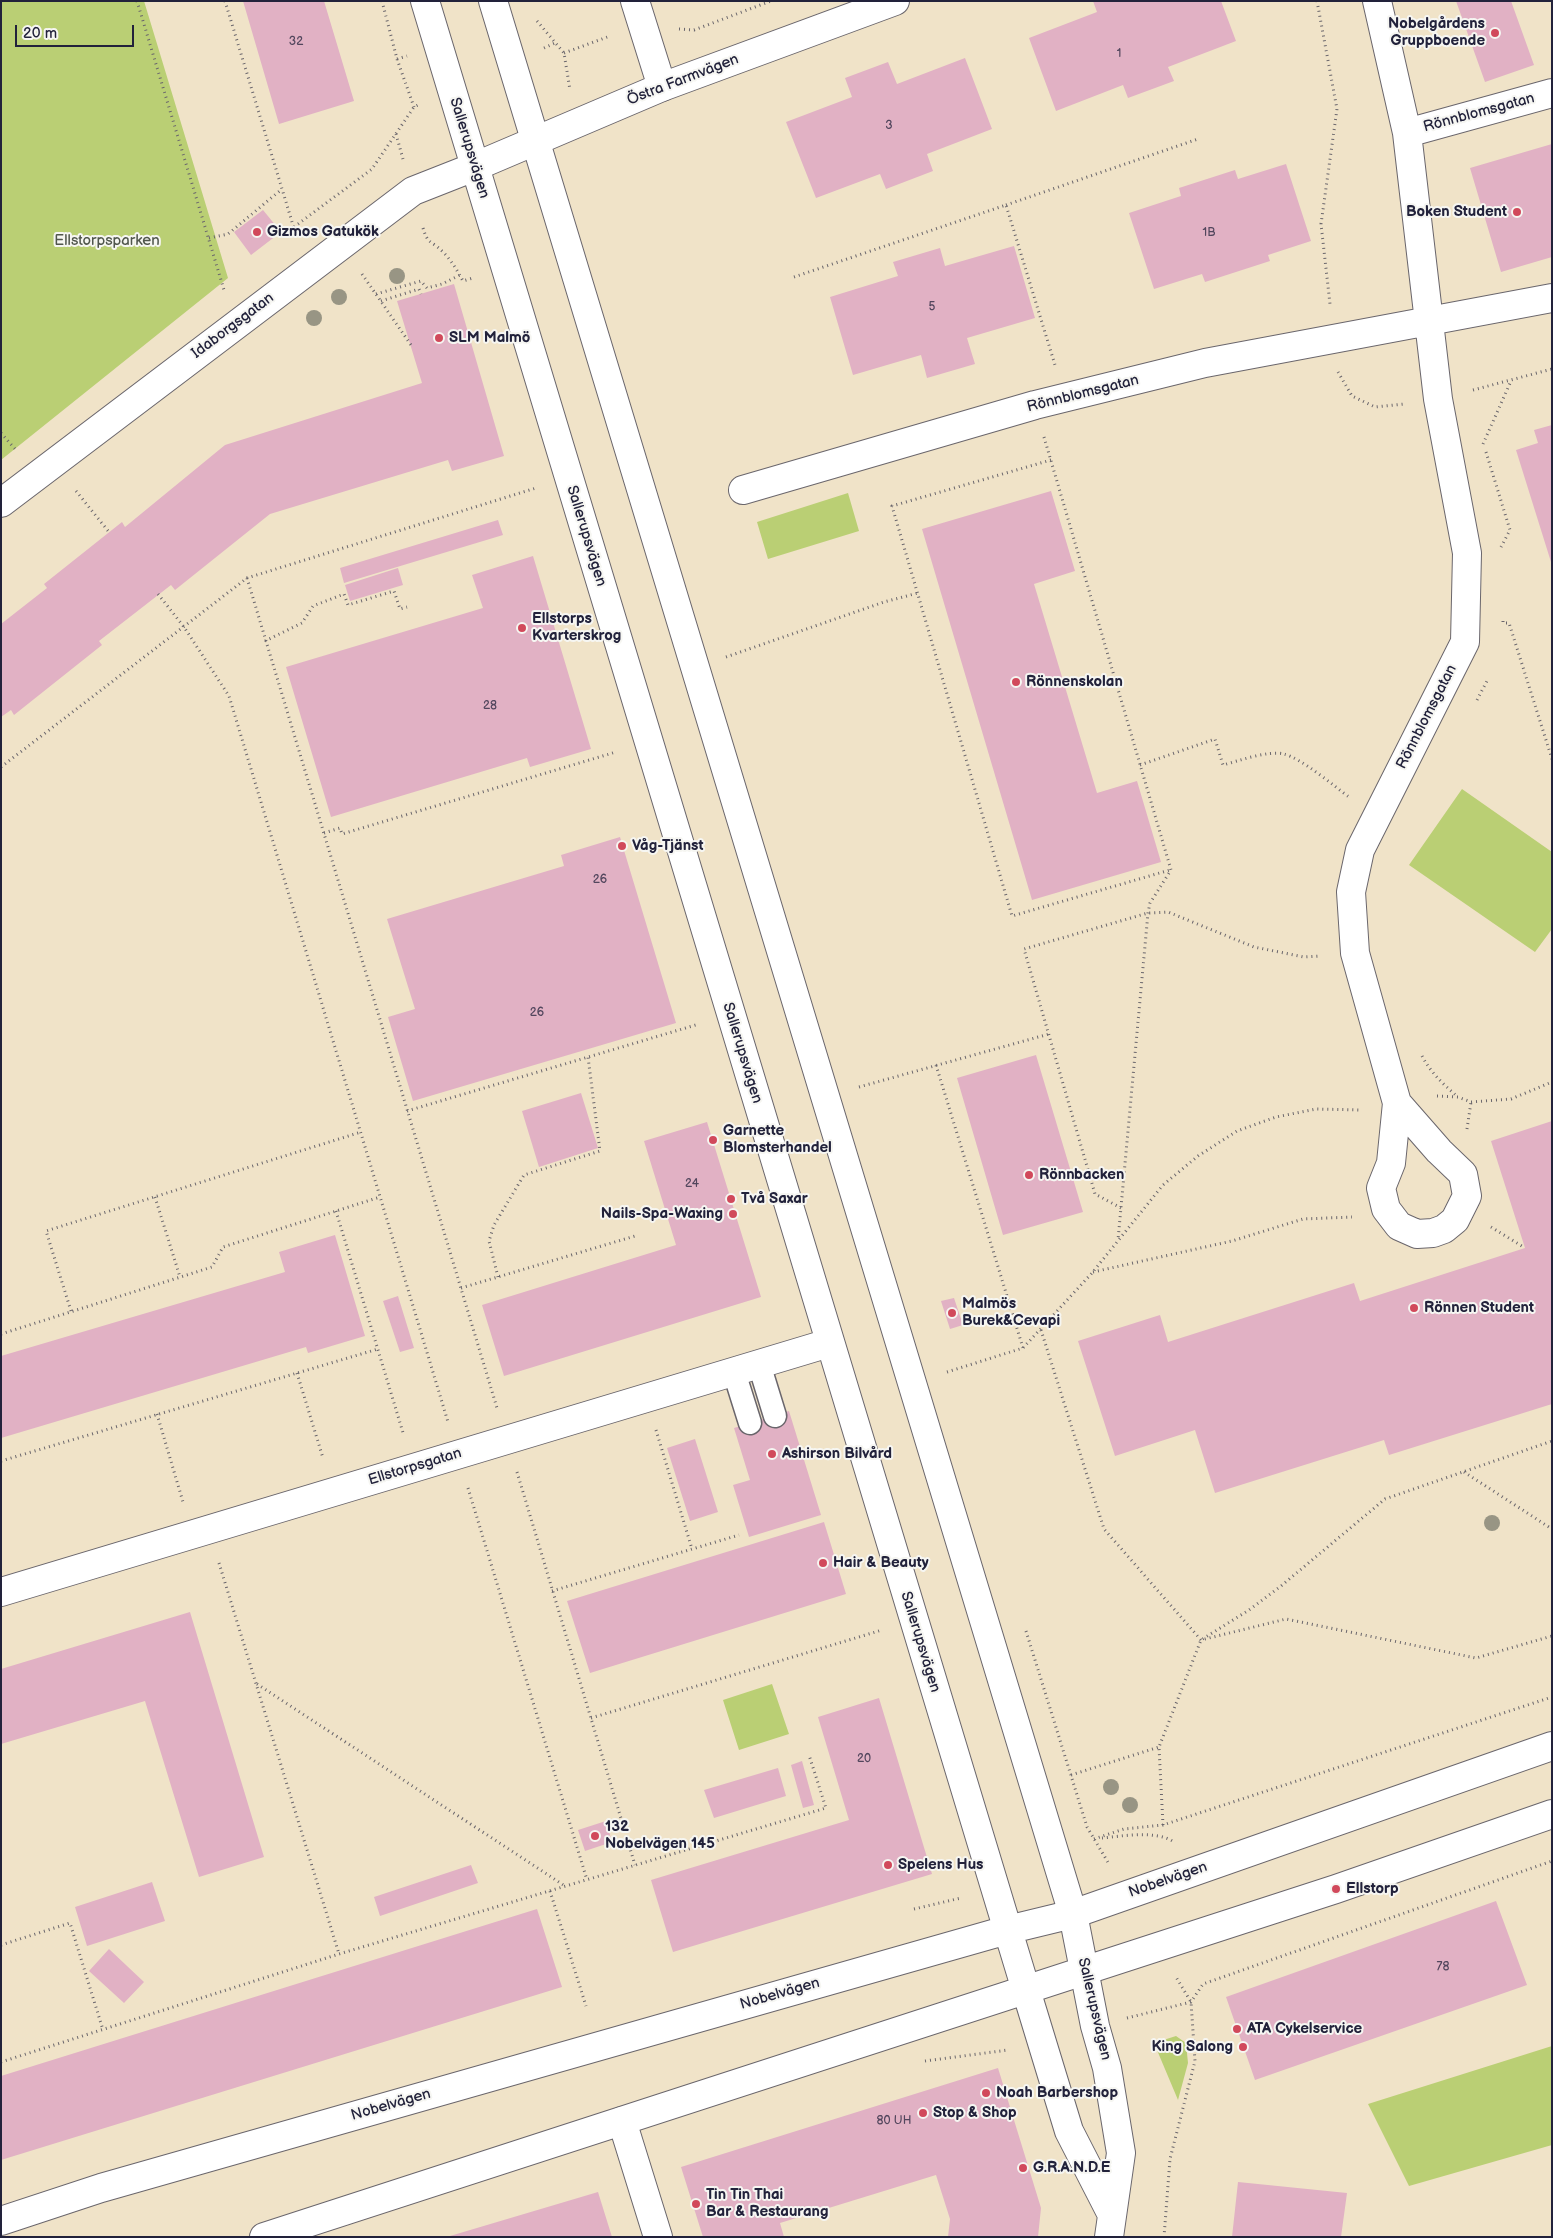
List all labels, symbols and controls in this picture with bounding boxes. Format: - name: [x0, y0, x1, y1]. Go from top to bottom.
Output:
- scale bar: [18, 15, 136, 47]
- place label: Nobelgårdens Gruppboende: [1388, 15, 1485, 50]
- text: 20 m: [23, 24, 57, 43]
- marker: Nobelgårdens Gruppboende: [1489, 27, 1501, 39]
- house number: 32: [289, 35, 303, 49]
- house number: 1: [1117, 47, 1121, 61]
- street label: Östra Farmvägen: [625, 50, 741, 110]
- street label: Rönnblomsgatan: [1421, 89, 1537, 137]
- street label: Sallerupsvägen: [445, 95, 493, 201]
- house number: 3: [885, 119, 893, 133]
- place label: Boken Student: [1406, 203, 1507, 221]
- marker: Boken Student: [1511, 206, 1523, 218]
- place label: Gizmos Gatukök: [267, 223, 379, 241]
- marker: Gizmos Gatukök: [251, 226, 263, 238]
- house number: 1B: [1203, 226, 1215, 240]
- park label: Ellstorpsparken: [54, 232, 160, 250]
- street label: Idaborgsgatan: [188, 289, 278, 363]
- house number: 5: [929, 300, 935, 314]
- place label: SLM Malmö: [449, 329, 530, 347]
- marker: SLM Malmö: [433, 332, 445, 344]
- street label: Rönnblomsgatan: [1025, 371, 1141, 417]
- street label: Sallerupsvägen: [562, 483, 610, 589]
- place label: Ellstorps Kvarterskrog: [532, 610, 621, 645]
- marker: Ellstorps Kvarterskrog: [516, 622, 528, 634]
- street label: Rönnblomsgatan: [1393, 662, 1461, 772]
- place label: Rönnenskolan: [1026, 673, 1123, 691]
- marker: Rönnenskolan: [1010, 676, 1022, 688]
- house number: 28: [483, 699, 497, 713]
- place label: Våg-Tjänst: [632, 837, 703, 855]
- marker: Våg-Tjänst: [616, 840, 628, 852]
- house number: 26: [593, 873, 607, 887]
- street label: Sallerupsvägen: [718, 1000, 766, 1106]
- house number: 26: [530, 1006, 544, 1020]
- place label: Garnette Blomsterhandel: [723, 1122, 832, 1157]
- marker: Garnette Blomsterhandel: [707, 1134, 719, 1146]
- place label: Rönnbacken: [1039, 1166, 1124, 1184]
- marker: Rönnbacken: [1023, 1169, 1035, 1181]
- house number: 24: [685, 1177, 699, 1191]
- place label: Två Saxar: [741, 1190, 808, 1208]
- marker: Två Saxar: [725, 1193, 737, 1205]
- place label: Nails-Spa-Waxing: [601, 1205, 723, 1223]
- marker: Nails-Spa-Waxing: [727, 1208, 739, 1220]
- place label: Malmös Burek&Cevapi: [962, 1295, 1060, 1330]
- place label: Rönnen Student: [1424, 1299, 1534, 1317]
- marker: Rönnen Student: [1408, 1302, 1420, 1314]
- marker: Malmös Burek&Cevapi: [946, 1307, 958, 1319]
- street label: Ellstorpsgatan: [366, 1444, 464, 1490]
- place label: Ashirson Bilvård: [782, 1445, 892, 1463]
- marker: Ashirson Bilvård: [766, 1448, 778, 1460]
- place label: Hair & Beauty: [833, 1554, 929, 1572]
- marker: Hair & Beauty: [817, 1557, 829, 1569]
- street label: Sallerupsvägen: [896, 1589, 944, 1695]
- house number: 20: [857, 1752, 871, 1766]
- place label: 132 Nobelvägen 145: [605, 1818, 715, 1853]
- marker: 132 Nobelvägen 145: [589, 1830, 601, 1842]
- place label: Spelens Hus: [898, 1856, 983, 1874]
- street label: Nobelvägen: [1126, 1858, 1210, 1902]
- marker: Spelens Hus: [882, 1859, 894, 1871]
- place label: Ellstorp: [1346, 1880, 1399, 1898]
- marker: Ellstorp: [1330, 1883, 1342, 1895]
- street label: Sallerupsvägen: [1073, 1956, 1115, 2062]
- house number: 78: [1437, 1960, 1449, 1974]
- street label: Nobelvägen: [738, 1974, 822, 2014]
- place label: ATA Cykelservice: [1247, 2020, 1362, 2038]
- marker: ATA Cykelservice: [1231, 2023, 1243, 2035]
- place label: King Salong: [1152, 2038, 1233, 2056]
- marker: King Salong: [1237, 2041, 1249, 2053]
- place label: Noah Barbershop: [996, 2084, 1118, 2102]
- street label: Nobelvägen: [349, 2085, 433, 2125]
- marker: Noah Barbershop: [980, 2087, 992, 2099]
- place label: Stop & Shop: [933, 2104, 1017, 2122]
- marker: Stop & Shop: [917, 2107, 929, 2119]
- house number: 80 UH: [877, 2114, 911, 2128]
- place label: G.R.A.N.D.E: [1033, 2159, 1111, 2177]
- marker: G.R.A.N.D.E: [1017, 2162, 1029, 2174]
- place label: Tin Tin Thai Bar & Restaurang: [706, 2186, 828, 2221]
- marker: Tin Tin Thai Bar & Restaurang: [690, 2198, 702, 2210]

